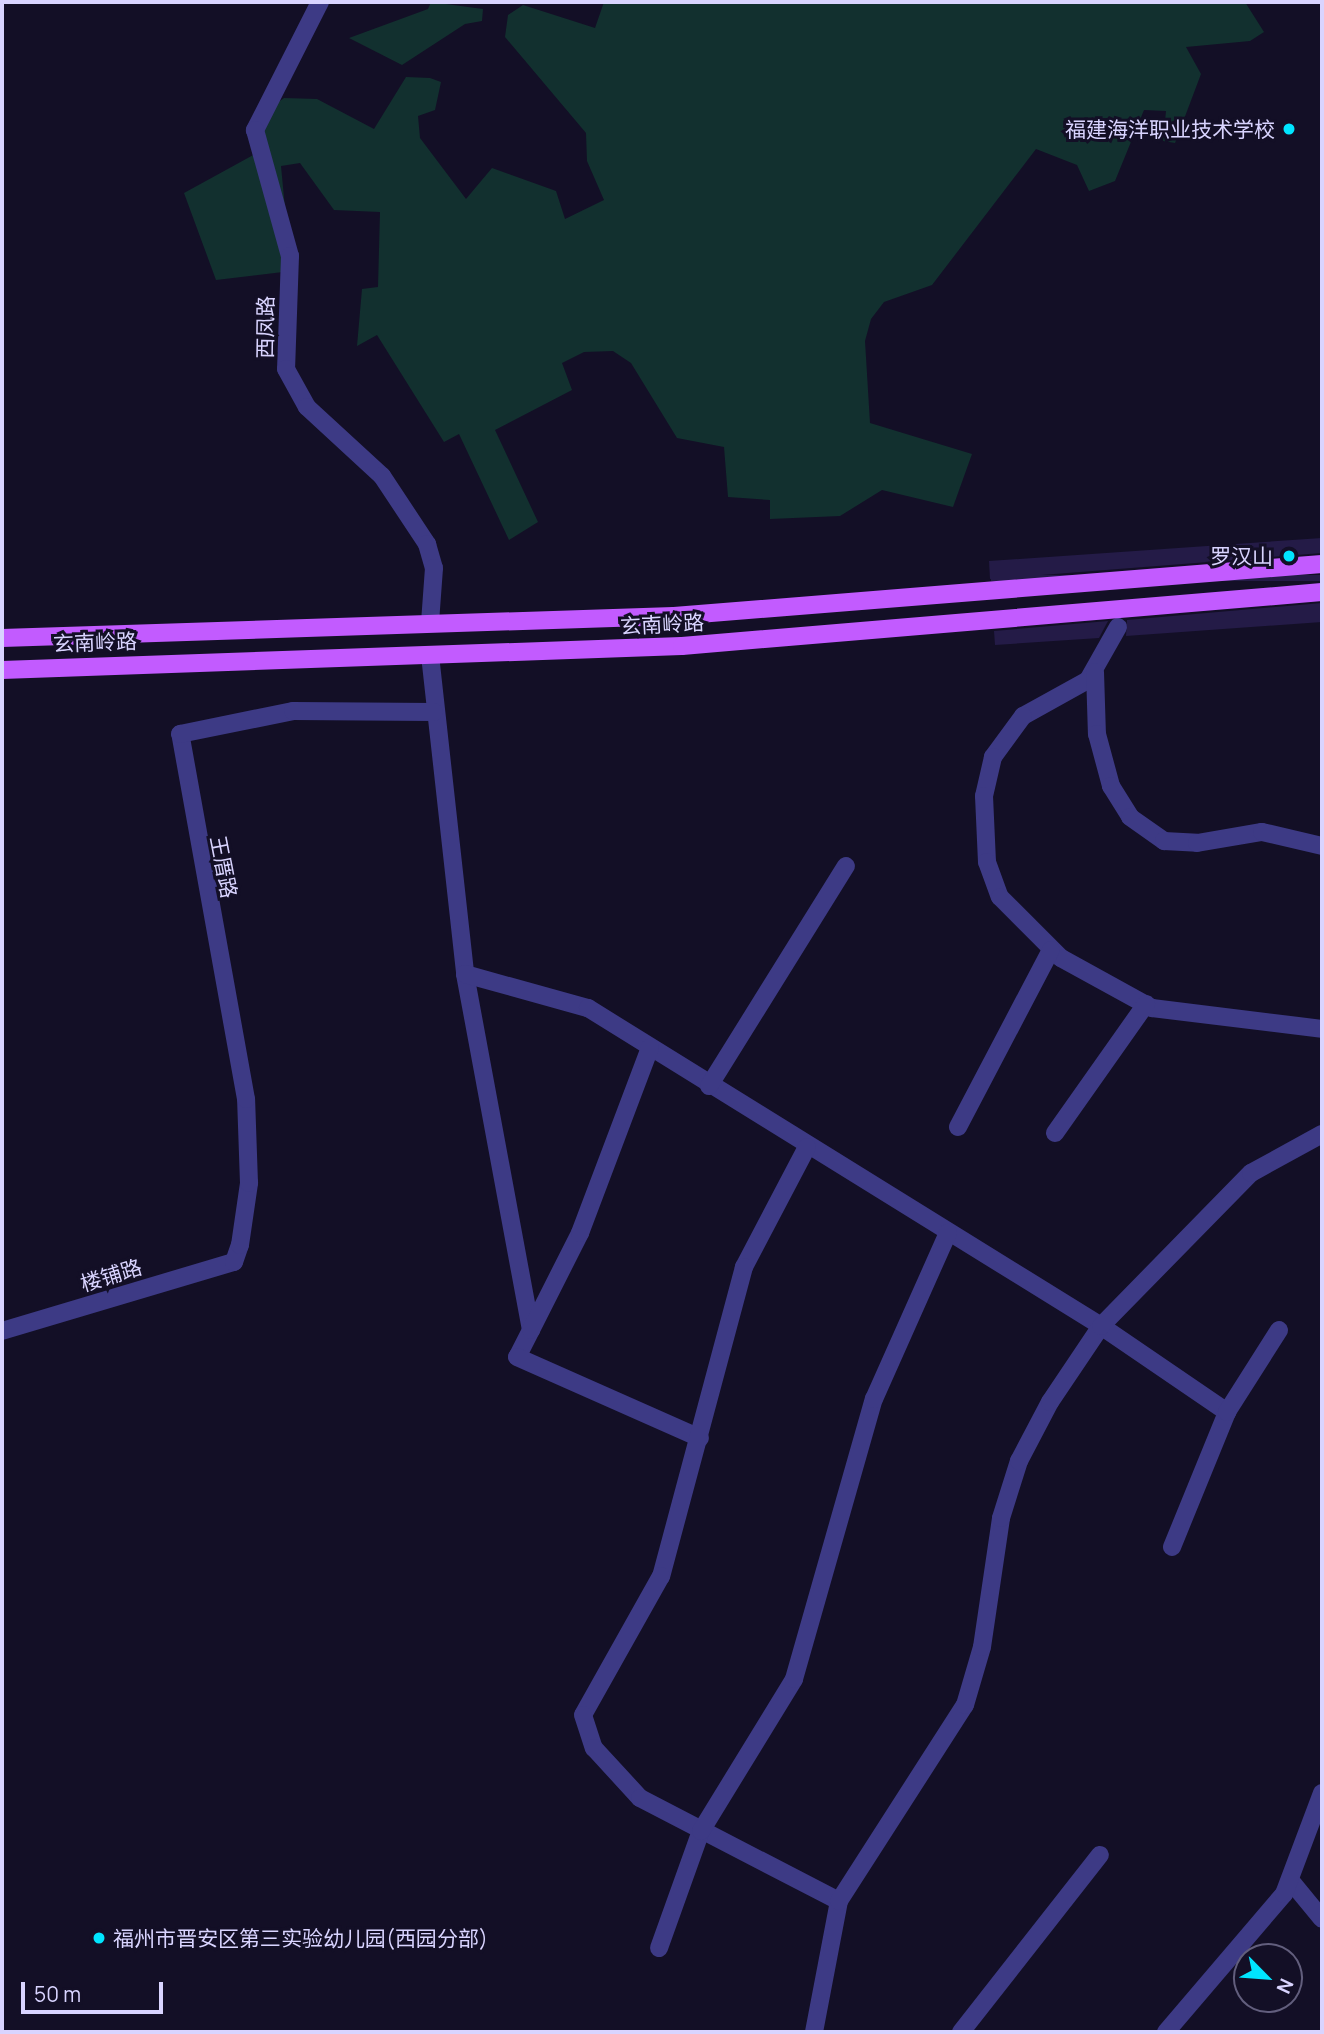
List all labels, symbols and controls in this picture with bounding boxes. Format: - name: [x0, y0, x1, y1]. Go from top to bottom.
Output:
- place label: 福建海洋职业技术学校: [1065, 116, 1275, 142]
- marker: 福建海洋职业技术学校: [1281, 121, 1297, 137]
- street label: 西凤路: [252, 295, 278, 359]
- place label: 罗汉山: [1210, 543, 1273, 569]
- marker: 罗汉山: [1279, 546, 1299, 566]
- street label: 玄南岭路: [619, 609, 705, 639]
- street label: 玄南岭路: [53, 628, 137, 656]
- street label: 王厝路: [206, 834, 242, 900]
- street label: 楼铺路: [77, 1254, 145, 1296]
- place label: 福州市晋安区第三实验幼儿园(西园分部): [113, 1925, 488, 1951]
- marker: 福州市晋安区第三实验幼儿园(西园分部): [91, 1930, 107, 1946]
- north arrow: [1233, 1943, 1303, 2013]
- scale bar: [24, 1968, 166, 2012]
- text: N: [1271, 1974, 1300, 1998]
- text: 50 m: [34, 1980, 81, 2008]

